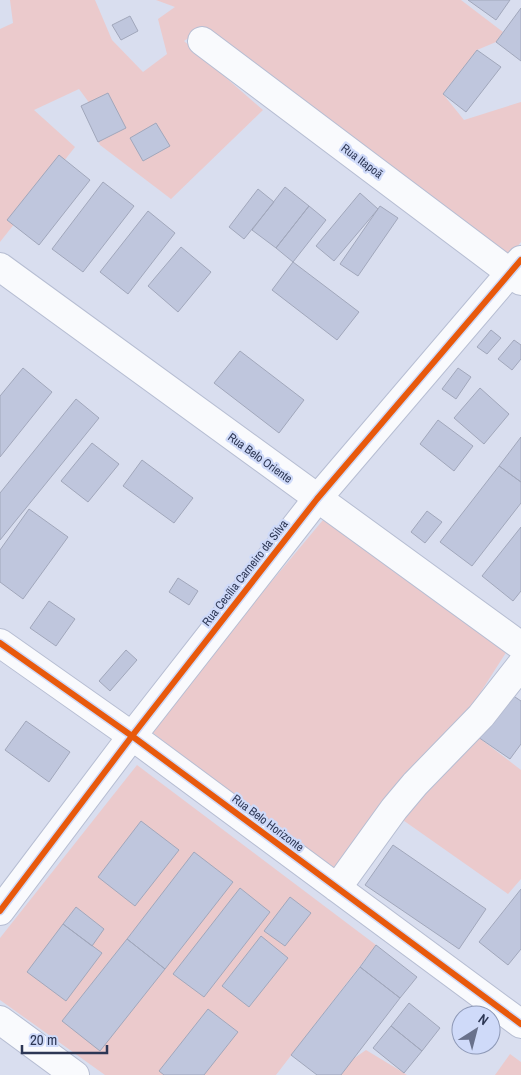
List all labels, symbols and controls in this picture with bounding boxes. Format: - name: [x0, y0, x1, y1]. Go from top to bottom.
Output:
- street label: Rua Itapoã: [338, 140, 386, 182]
- street label: Rua Belo Oriente: [225, 429, 295, 487]
- street label: Rua Cecília Carneiro da Silva: [198, 516, 292, 629]
- street label: Rua Belo Horizonte: [229, 791, 307, 855]
- north arrow: [451, 1005, 501, 1055]
- text: N: [475, 1010, 492, 1029]
- scale bar: [22, 1022, 108, 1054]
- text: 20 m: [30, 1029, 57, 1050]

